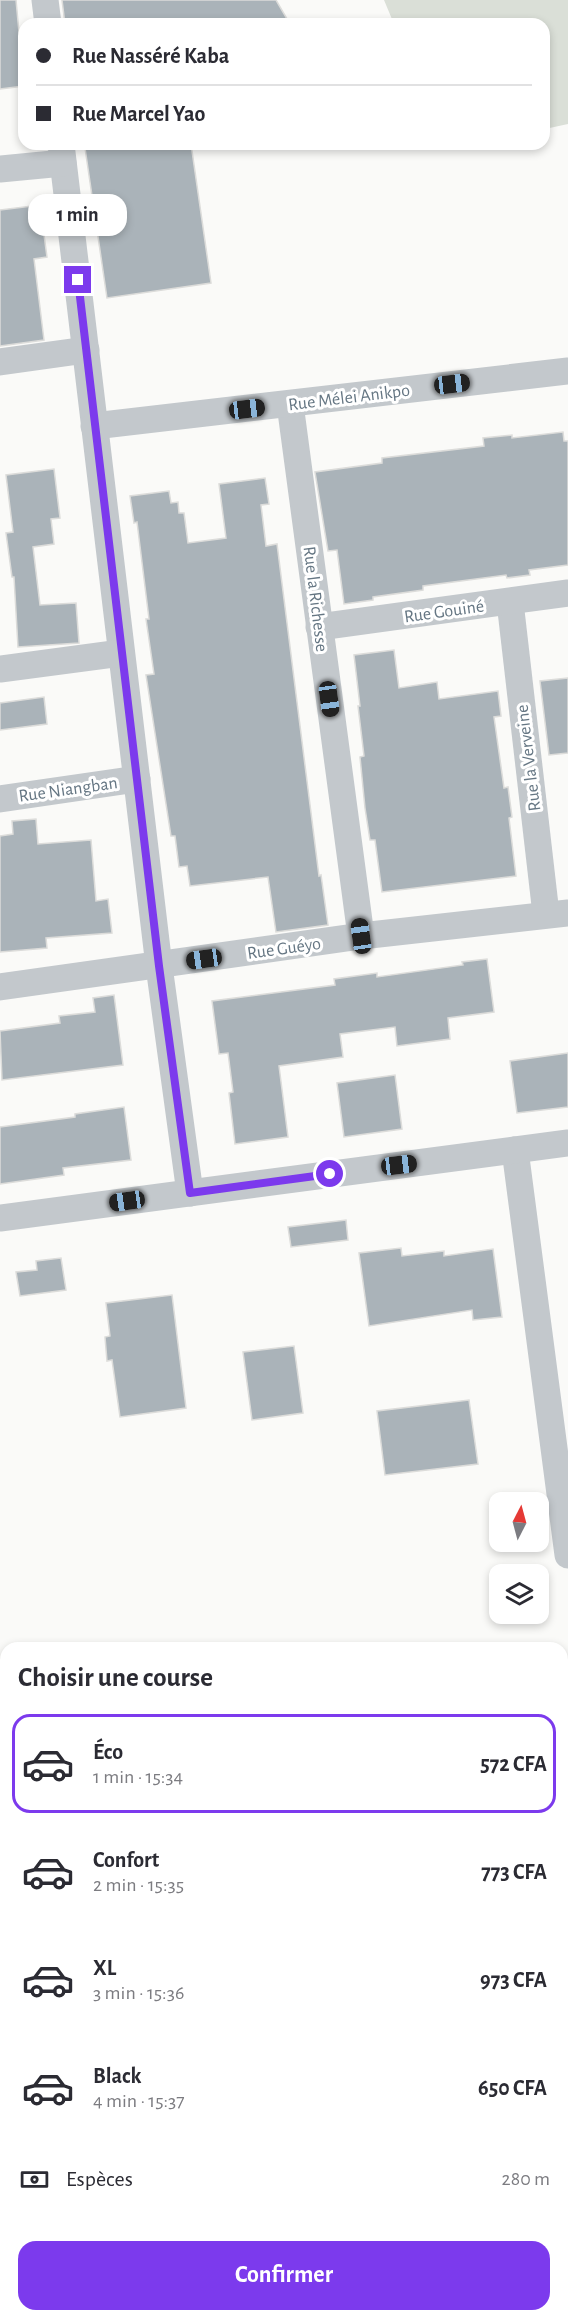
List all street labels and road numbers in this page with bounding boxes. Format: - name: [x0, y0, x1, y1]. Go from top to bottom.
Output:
- street label: Rue Mélei Anikpo: [287, 382, 411, 414]
- street label: Rue la Richesse: [300, 545, 330, 653]
- street label: Rue Gouiné: [403, 597, 485, 627]
- street label: Rue la Verveine: [514, 704, 544, 812]
- street label: Rue Niangban: [18, 774, 119, 806]
- street label: Rue Guéyo: [246, 935, 322, 963]

